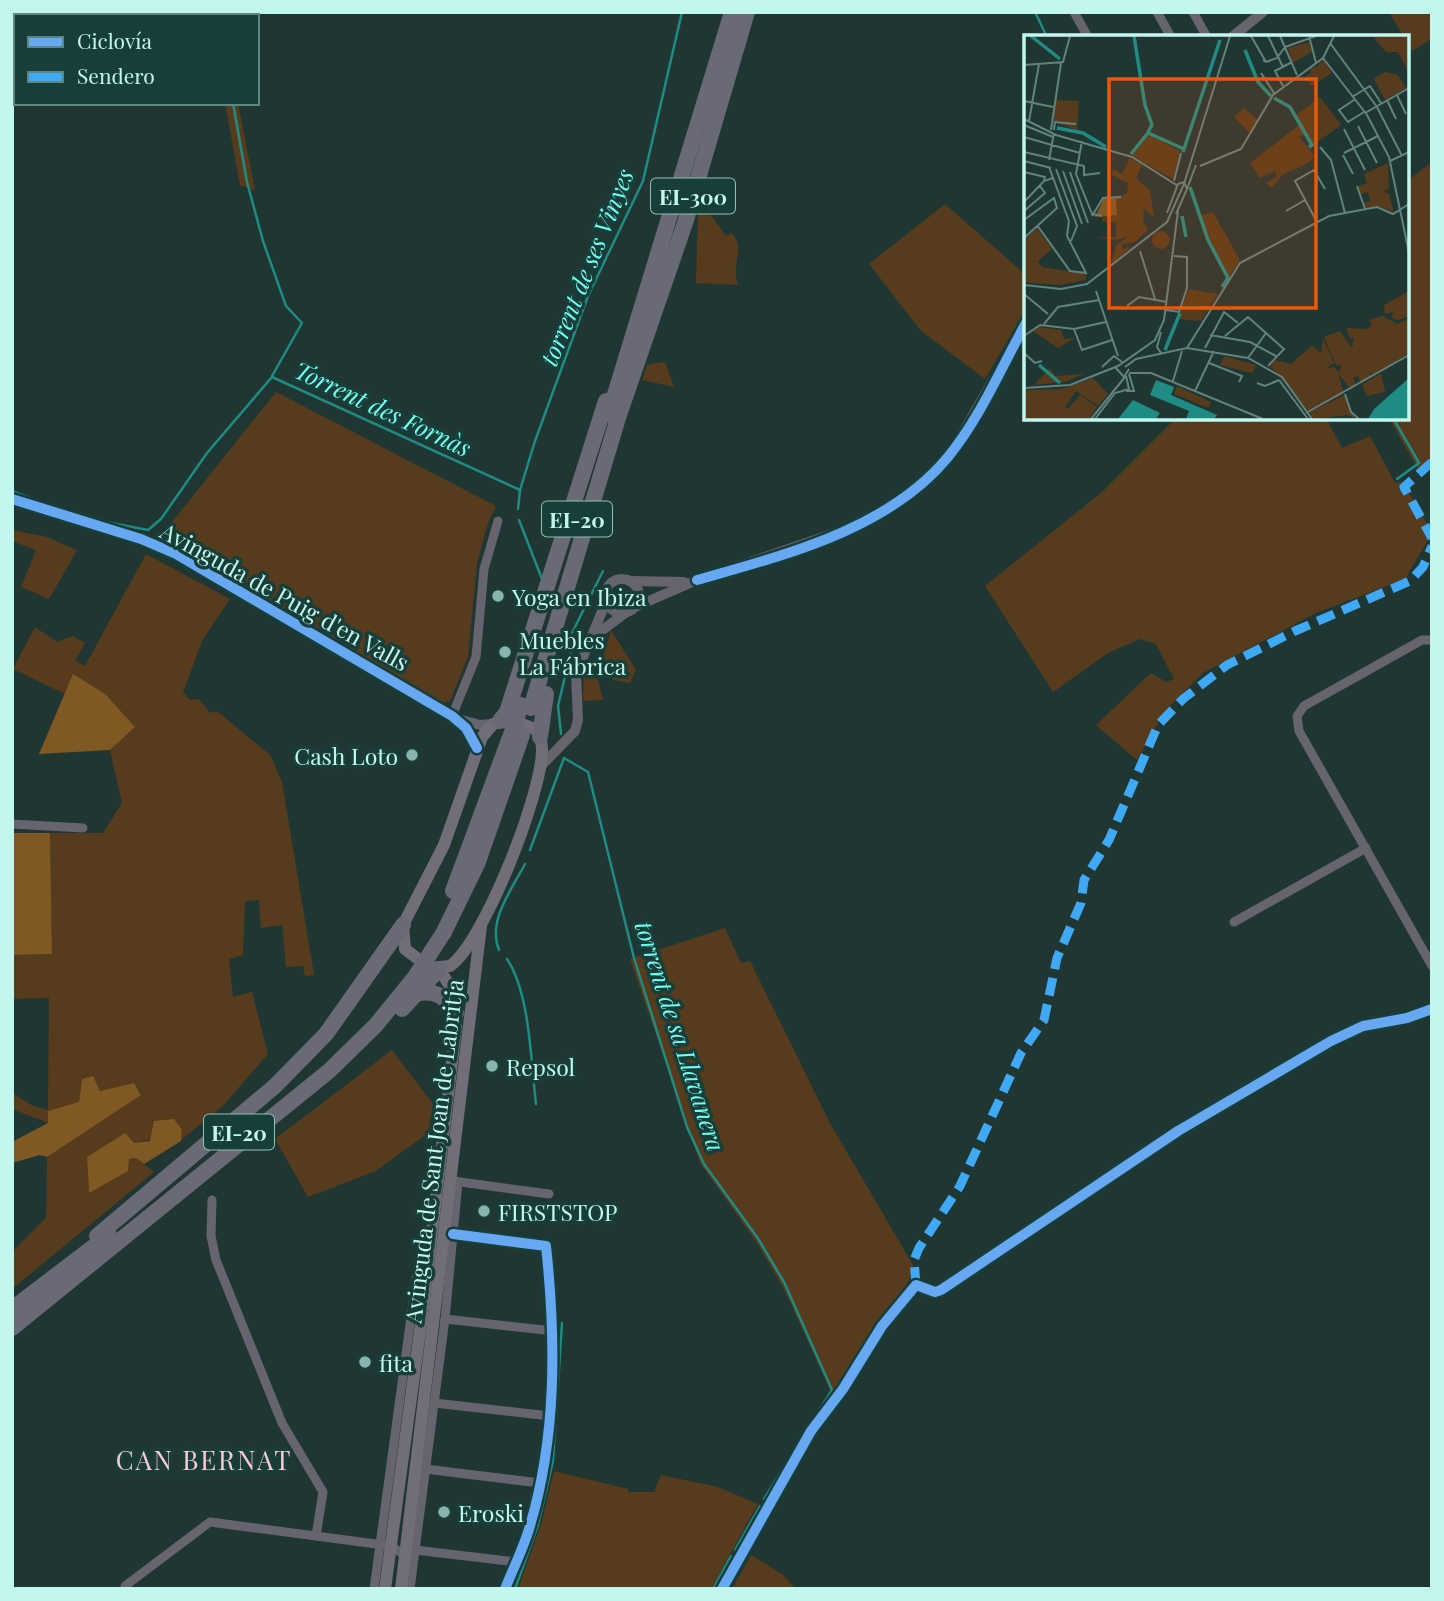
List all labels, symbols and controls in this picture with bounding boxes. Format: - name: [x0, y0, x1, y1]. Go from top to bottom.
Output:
- legend: [14, 14, 259, 105]
- text: Ciclovía: [77, 26, 152, 54]
- inset map: [1024, 35, 1409, 420]
- text: Sendero: [77, 61, 155, 89]
- water label: torrent de ses Vinyes: [532, 164, 640, 370]
- road number: EI-300: [651, 178, 735, 214]
- water label: Torrent des Fornàs: [289, 353, 477, 463]
- road number: EI-20: [542, 502, 612, 536]
- street label: Avinguda de Puig d'en Valls: [154, 514, 415, 677]
- place label: Yoga en Ibiza: [511, 581, 647, 612]
- marker: Yoga en Ibiza: [490, 588, 506, 604]
- place label: Muebles La Fábrica: [519, 624, 627, 681]
- marker: Muebles La Fábrica: [497, 644, 513, 660]
- place label: Cash Loto: [294, 740, 398, 771]
- marker: Cash Loto: [404, 747, 420, 763]
- water label: torrent de sa Llavanera: [629, 917, 733, 1155]
- street label: Avinguda de Sant Joan de Labritja: [396, 977, 470, 1326]
- place label: Repsol: [506, 1051, 576, 1082]
- marker: Repsol: [484, 1058, 500, 1074]
- road number: EI-20: [204, 1114, 274, 1150]
- place label: FIRSTSTOP: [498, 1196, 618, 1227]
- marker: FIRSTSTOP: [476, 1203, 492, 1219]
- place label: fita: [379, 1347, 413, 1378]
- marker: fita: [357, 1354, 373, 1370]
- district label: CAN BERNAT: [116, 1442, 292, 1477]
- place label: Eroski: [458, 1497, 524, 1528]
- marker: Eroski: [436, 1504, 452, 1520]

